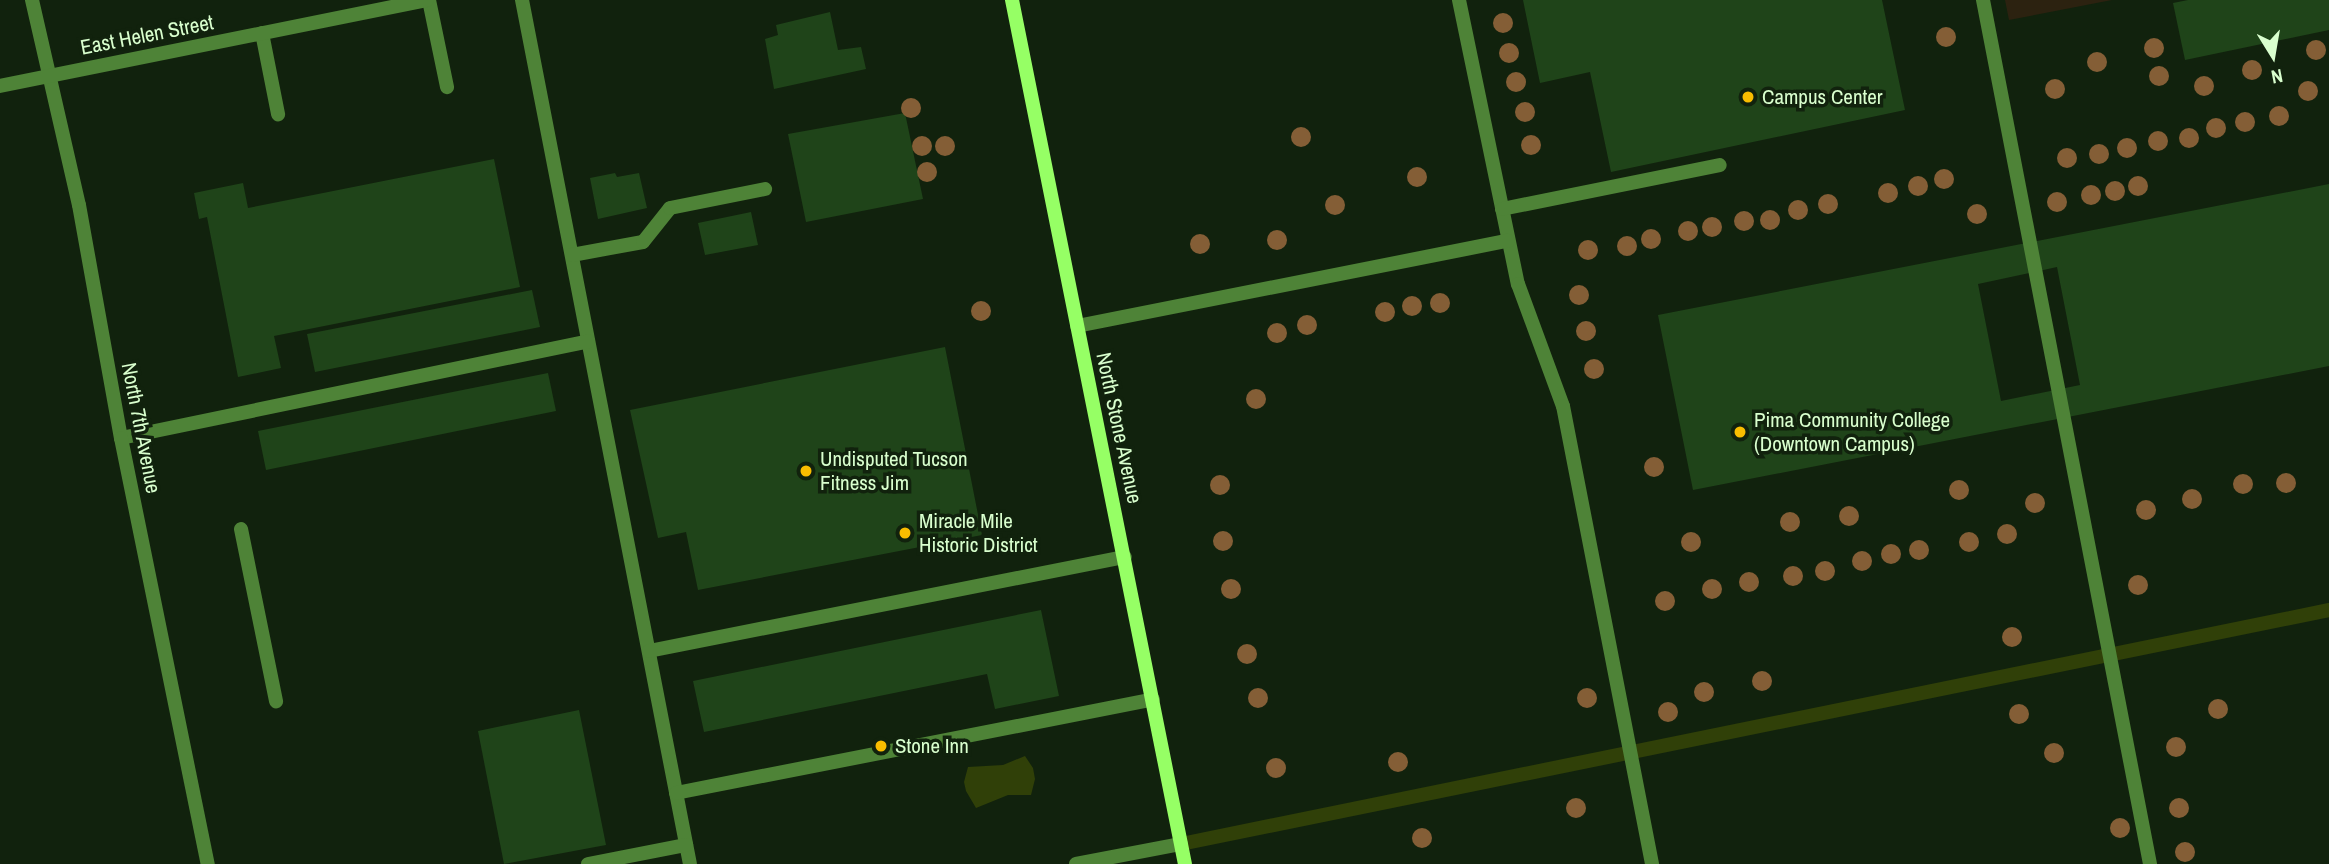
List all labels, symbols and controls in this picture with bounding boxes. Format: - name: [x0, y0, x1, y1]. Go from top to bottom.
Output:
- street label: East Helen Street: [78, 10, 216, 60]
- north arrow: [2238, 21, 2308, 91]
- text: N: [2269, 63, 2285, 90]
- place label: Campus Center: [1762, 84, 1883, 110]
- marker: Campus Center: [1740, 89, 1756, 105]
- street label: North Stone Avenue: [1091, 350, 1147, 506]
- street label: North 7th Avenue: [116, 360, 166, 496]
- place label: Pima Community College (Downtown Campus): [1754, 407, 1950, 457]
- marker: Pima Community College (Downtown Campus): [1732, 424, 1748, 440]
- place label: Undisputed Tucson Fitness Jim: [820, 446, 968, 496]
- marker: Undisputed Tucson Fitness Jim: [798, 463, 814, 479]
- place label: Miracle Mile Historic District: [919, 508, 1038, 558]
- marker: Miracle Mile Historic District: [897, 525, 913, 541]
- place label: Stone Inn: [895, 733, 969, 759]
- marker: Stone Inn: [873, 738, 889, 754]

